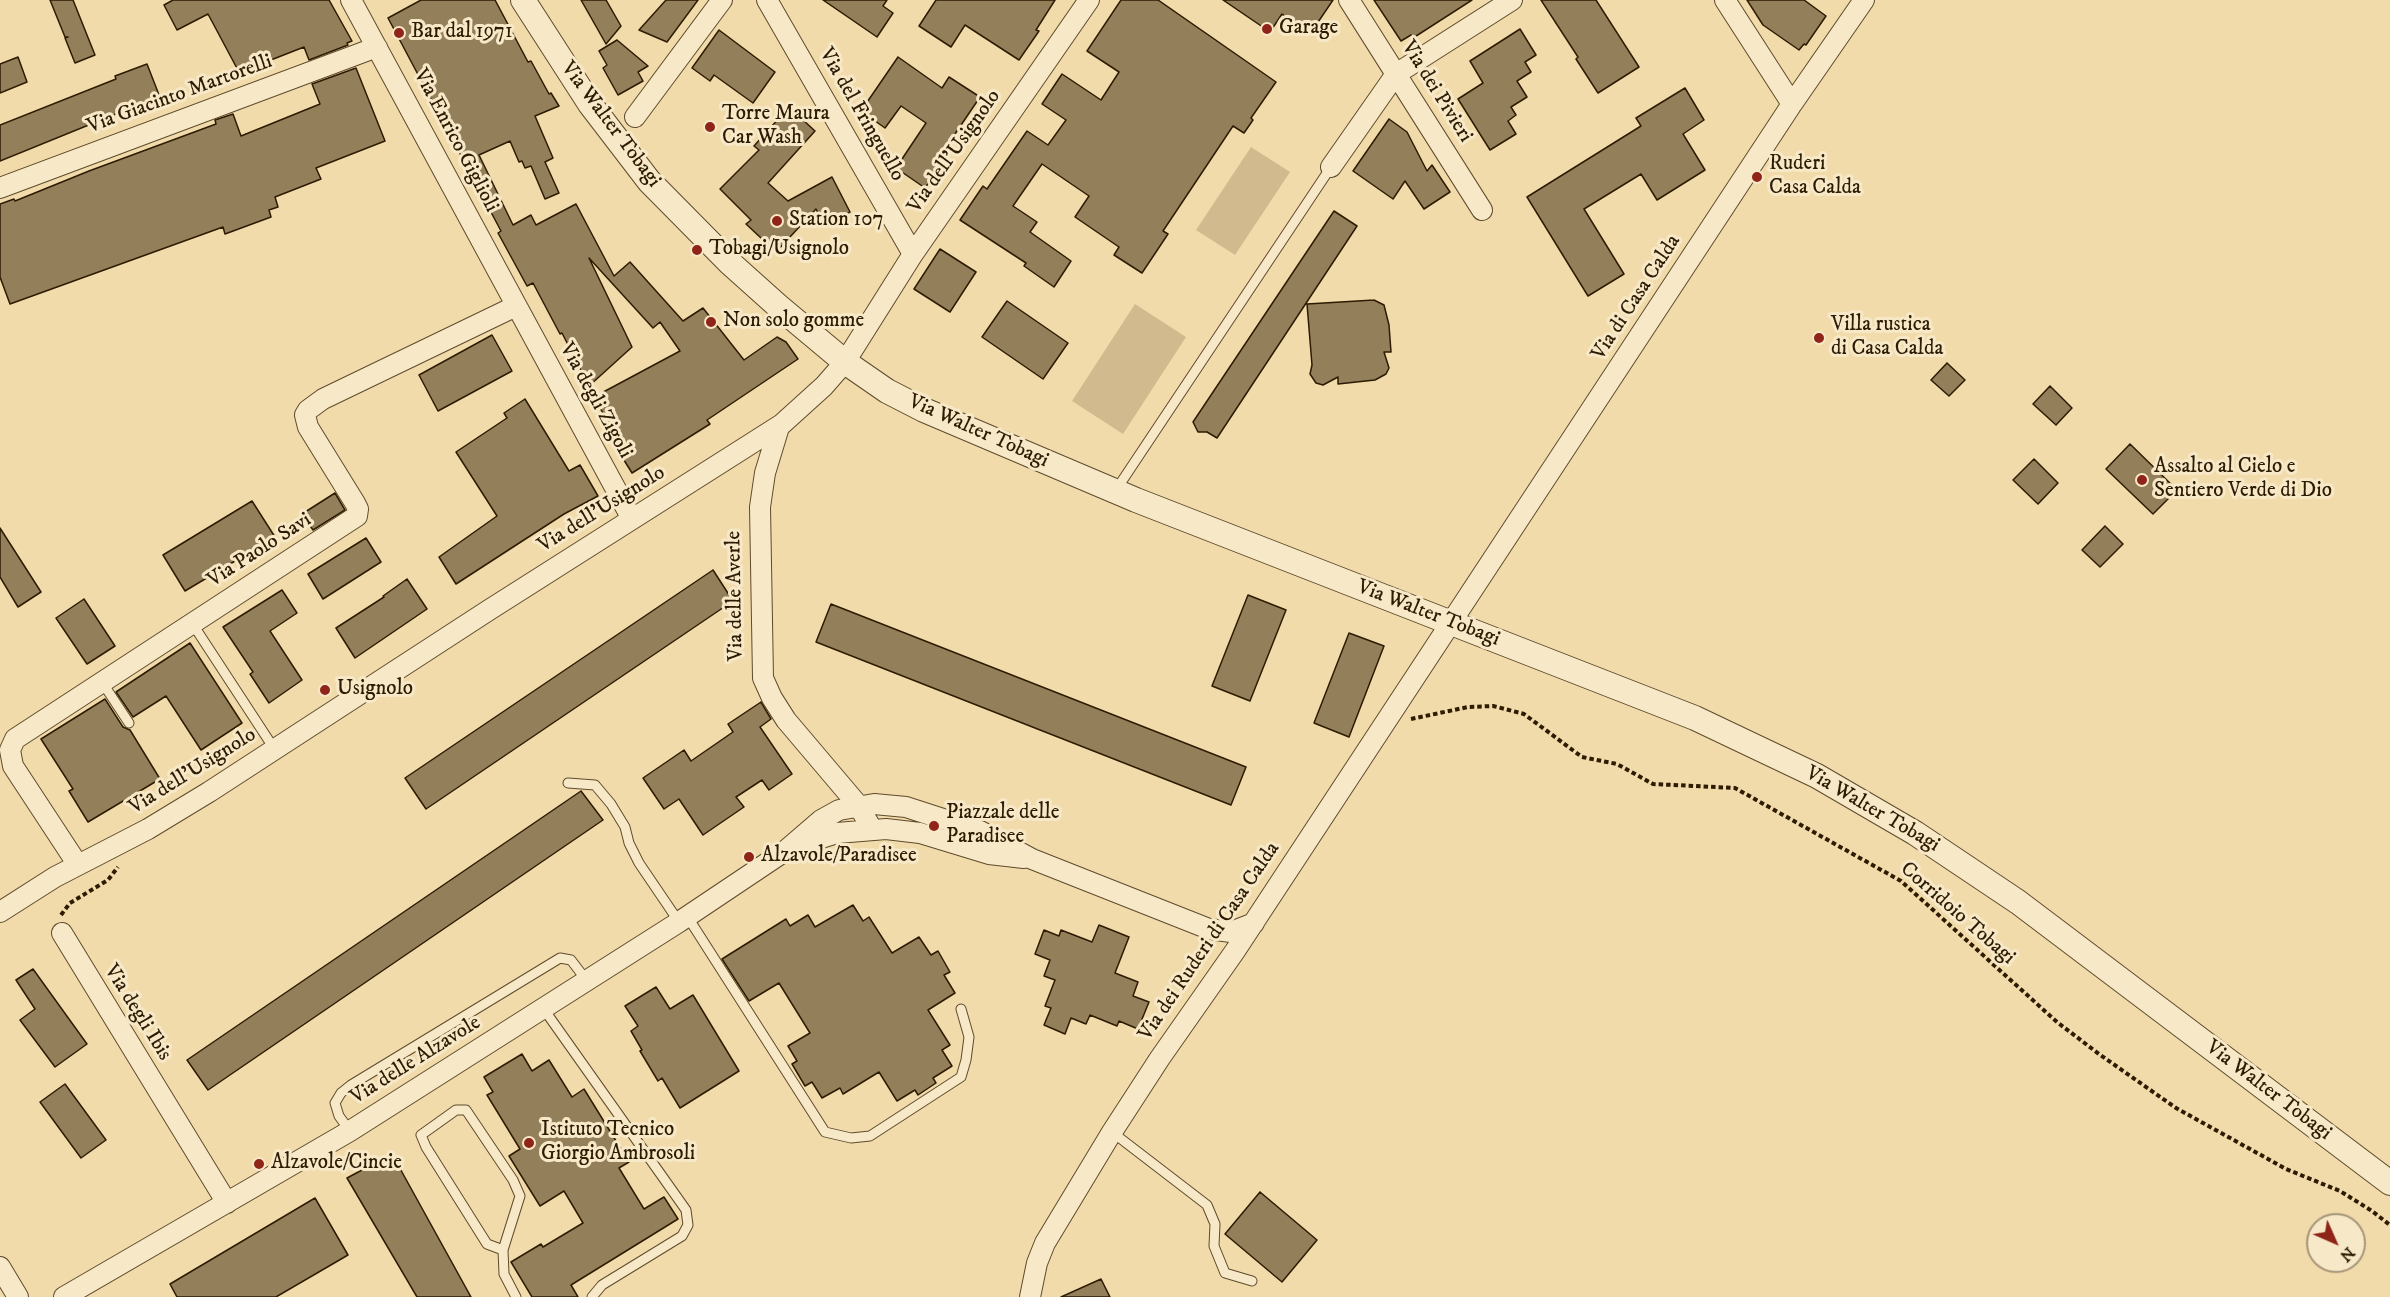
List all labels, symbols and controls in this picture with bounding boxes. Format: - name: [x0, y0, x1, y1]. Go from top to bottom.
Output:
- place label: Garage: [1279, 16, 1338, 42]
- place label: Bar dal 1971: [411, 20, 513, 46]
- marker: Garage: [1260, 22, 1274, 36]
- marker: Bar dal 1971: [392, 26, 406, 40]
- street label: Via dei Pivieri: [1395, 36, 1477, 148]
- street label: Via del Fringuello: [813, 44, 909, 186]
- street label: Via Giacinto Martorelli: [84, 50, 276, 140]
- street label: Via Walter Tobagi: [554, 57, 666, 193]
- street label: Via Enrico Giglioli: [407, 65, 503, 217]
- street label: Via dell'Usignolo: [903, 85, 1007, 219]
- place label: Torre Maura Car Wash: [722, 102, 830, 152]
- marker: Torre Maura Car Wash: [703, 120, 717, 134]
- place label: Ruderi Casa Calda: [1769, 152, 1861, 202]
- marker: Ruderi Casa Calda: [1750, 170, 1764, 184]
- place label: Station 107: [789, 208, 883, 234]
- marker: Station 107: [770, 214, 784, 228]
- street label: Via di Casa Calda: [1587, 231, 1687, 365]
- place label: Tobagi/Usignolo: [709, 237, 849, 263]
- marker: Tobagi/Usignolo: [690, 243, 704, 257]
- place label: Non solo gomme: [723, 309, 864, 335]
- place label: Villa rustica di Casa Calda: [1831, 313, 1943, 363]
- marker: Non solo gomme: [704, 315, 718, 329]
- marker: Villa rustica di Casa Calda: [1812, 331, 1826, 345]
- street label: Via degli Zigoli: [553, 339, 637, 463]
- street label: Via Walter Tobagi: [904, 390, 1052, 474]
- place label: Assalto al Cielo e Sentiero Verde di Dio: [2154, 455, 2332, 505]
- street label: Via dell'Usignolo: [534, 461, 670, 559]
- marker: Assalto al Cielo e Sentiero Verde di Dio: [2135, 473, 2149, 487]
- street label: Via Paolo Savi: [203, 508, 317, 594]
- street label: Via delle Averle: [722, 531, 750, 661]
- street label: Via Walter Tobagi: [1353, 575, 1503, 653]
- place label: Usignolo: [337, 677, 413, 703]
- marker: Usignolo: [318, 683, 332, 697]
- street label: Via dell'Usignolo: [125, 723, 261, 821]
- street label: Via Walter Tobagi: [1800, 761, 1944, 859]
- place label: Piazzale delle Paradisee: [946, 801, 1060, 851]
- marker: Piazzale delle Paradisee: [927, 819, 941, 833]
- street label: Via dei Ruderi di Casa Calda: [1134, 838, 1286, 1046]
- place label: Alzavole/Paradisee: [761, 844, 917, 870]
- marker: Alzavole/Paradisee: [742, 850, 756, 864]
- street label: Corridoio Tobagi: [1894, 857, 2020, 971]
- street label: Via degli Ibis: [98, 960, 176, 1066]
- street label: Via delle Alzavole: [346, 1011, 486, 1111]
- street label: Via Walter Tobagi: [2200, 1035, 2336, 1147]
- place label: Istituto Tecnico Giorgio Ambrosoli: [541, 1118, 695, 1168]
- marker: Istituto Tecnico Giorgio Ambrosoli: [522, 1136, 536, 1150]
- place label: Alzavole/Cincie: [271, 1151, 402, 1177]
- marker: Alzavole/Cincie: [252, 1157, 266, 1171]
- north arrow: [2306, 1213, 2366, 1273]
- text: N: [2336, 1243, 2359, 1266]

